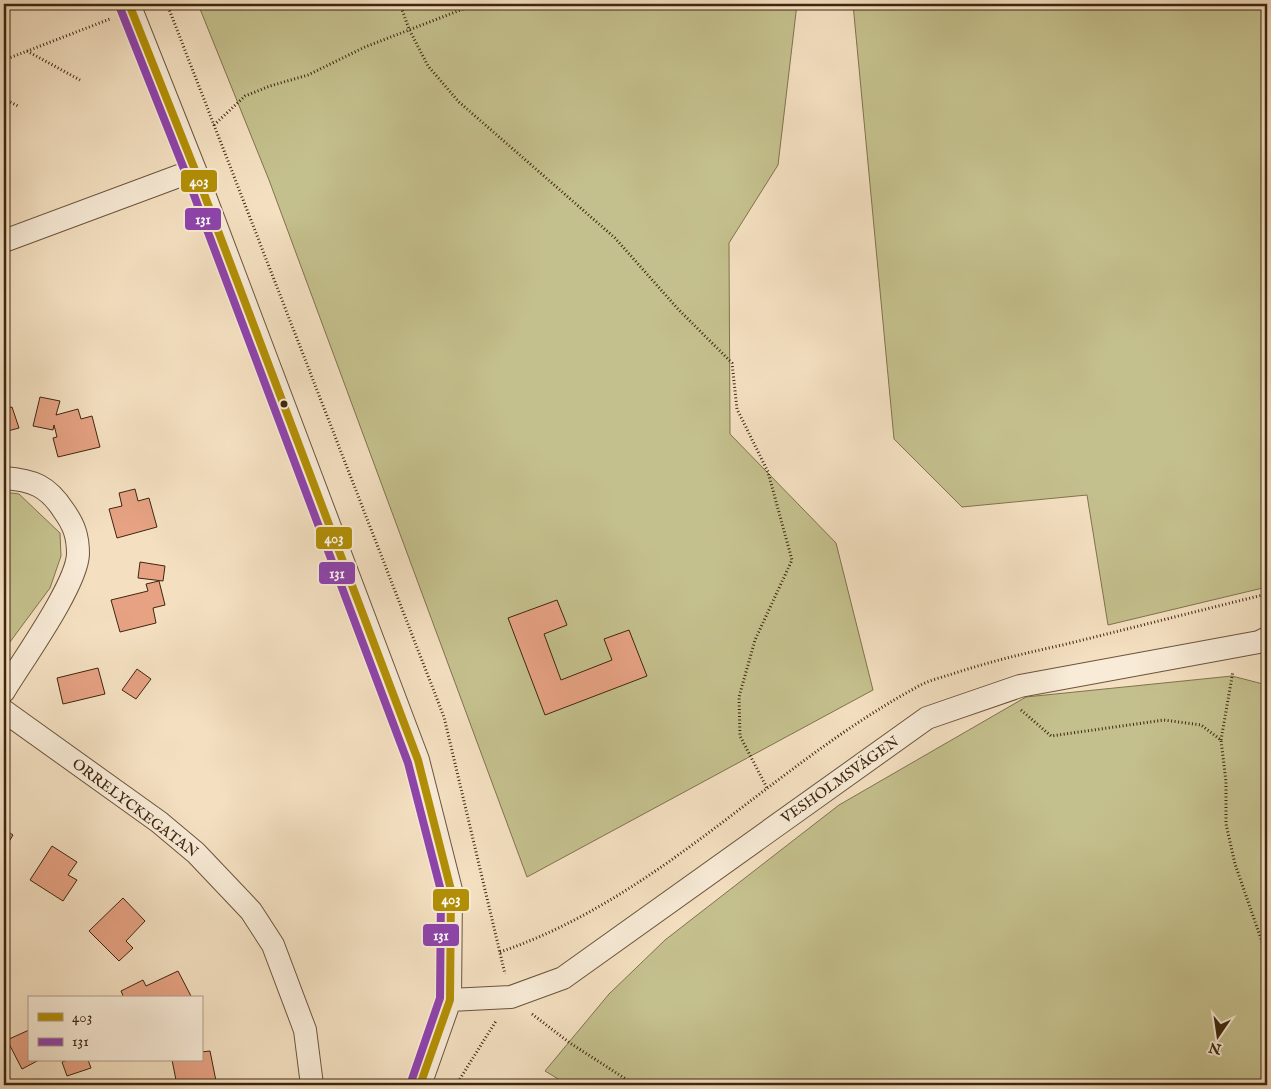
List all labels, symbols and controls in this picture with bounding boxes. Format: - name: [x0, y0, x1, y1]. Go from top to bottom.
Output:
- line badge: 403: [180, 169, 218, 193]
- text: 403: [190, 173, 208, 191]
- line badge: 131: [184, 207, 222, 231]
- text: 131: [195, 211, 211, 229]
- unlabelled marker: [279, 399, 289, 409]
- line badge: 403: [315, 526, 353, 550]
- text: 403: [325, 530, 343, 548]
- line badge: 131: [318, 561, 356, 585]
- text: 131: [329, 565, 345, 583]
- street label: VESHOLMSVÄGEN: [777, 732, 903, 828]
- street label: ORRELYCKEGATAN: [68, 754, 202, 862]
- line badge: 403: [432, 888, 470, 912]
- text: 403: [442, 891, 460, 909]
- line badge: 131: [422, 923, 460, 947]
- text: 131: [433, 927, 449, 945]
- legend: [28, 996, 202, 1062]
- text: 403: [72, 1008, 92, 1027]
- north arrow: [1194, 1012, 1244, 1062]
- text: 131: [72, 1032, 89, 1051]
- text: N: [1207, 1038, 1224, 1058]

